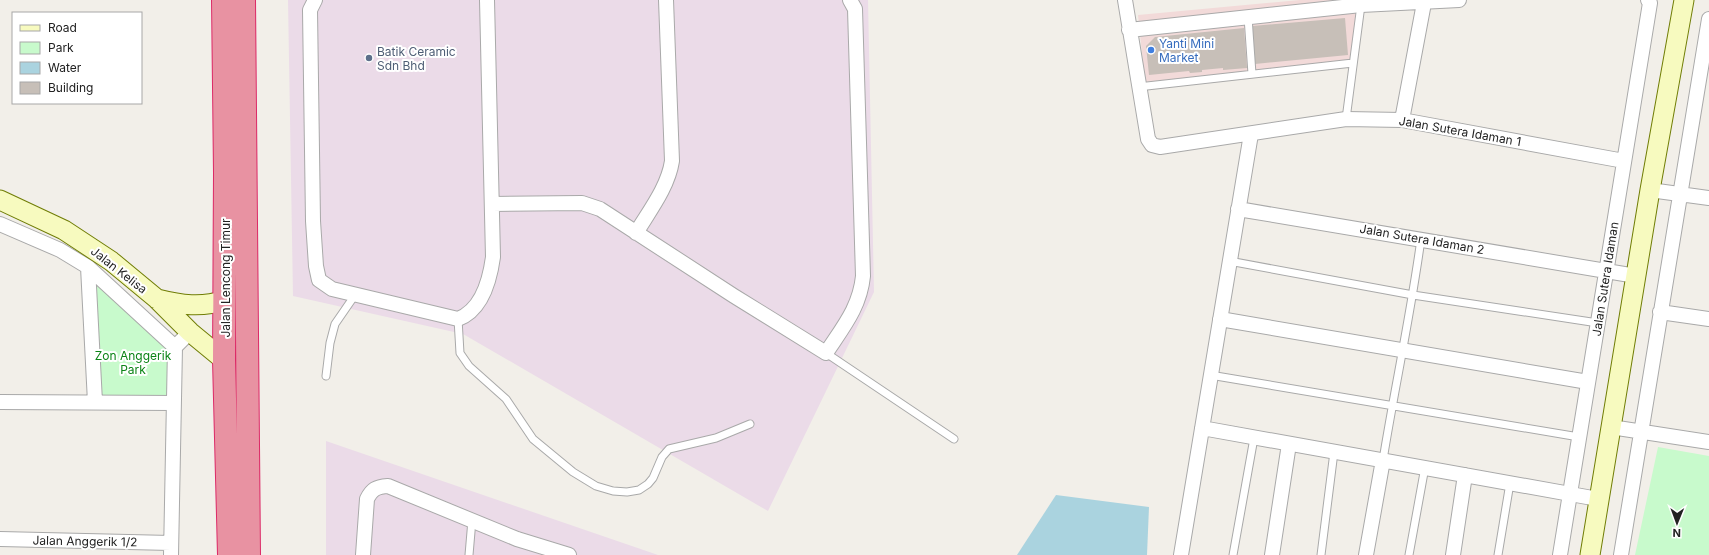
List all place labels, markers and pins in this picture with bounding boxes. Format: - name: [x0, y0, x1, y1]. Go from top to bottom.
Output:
- place label: Yanti Mini Market: [1159, 36, 1214, 65]
- place label: Batik Ceramic Sdn Bhd: [377, 44, 456, 73]
- marker: Yanti Mini Market: [1146, 45, 1156, 55]
- marker: Batik Ceramic Sdn Bhd: [364, 53, 374, 63]

